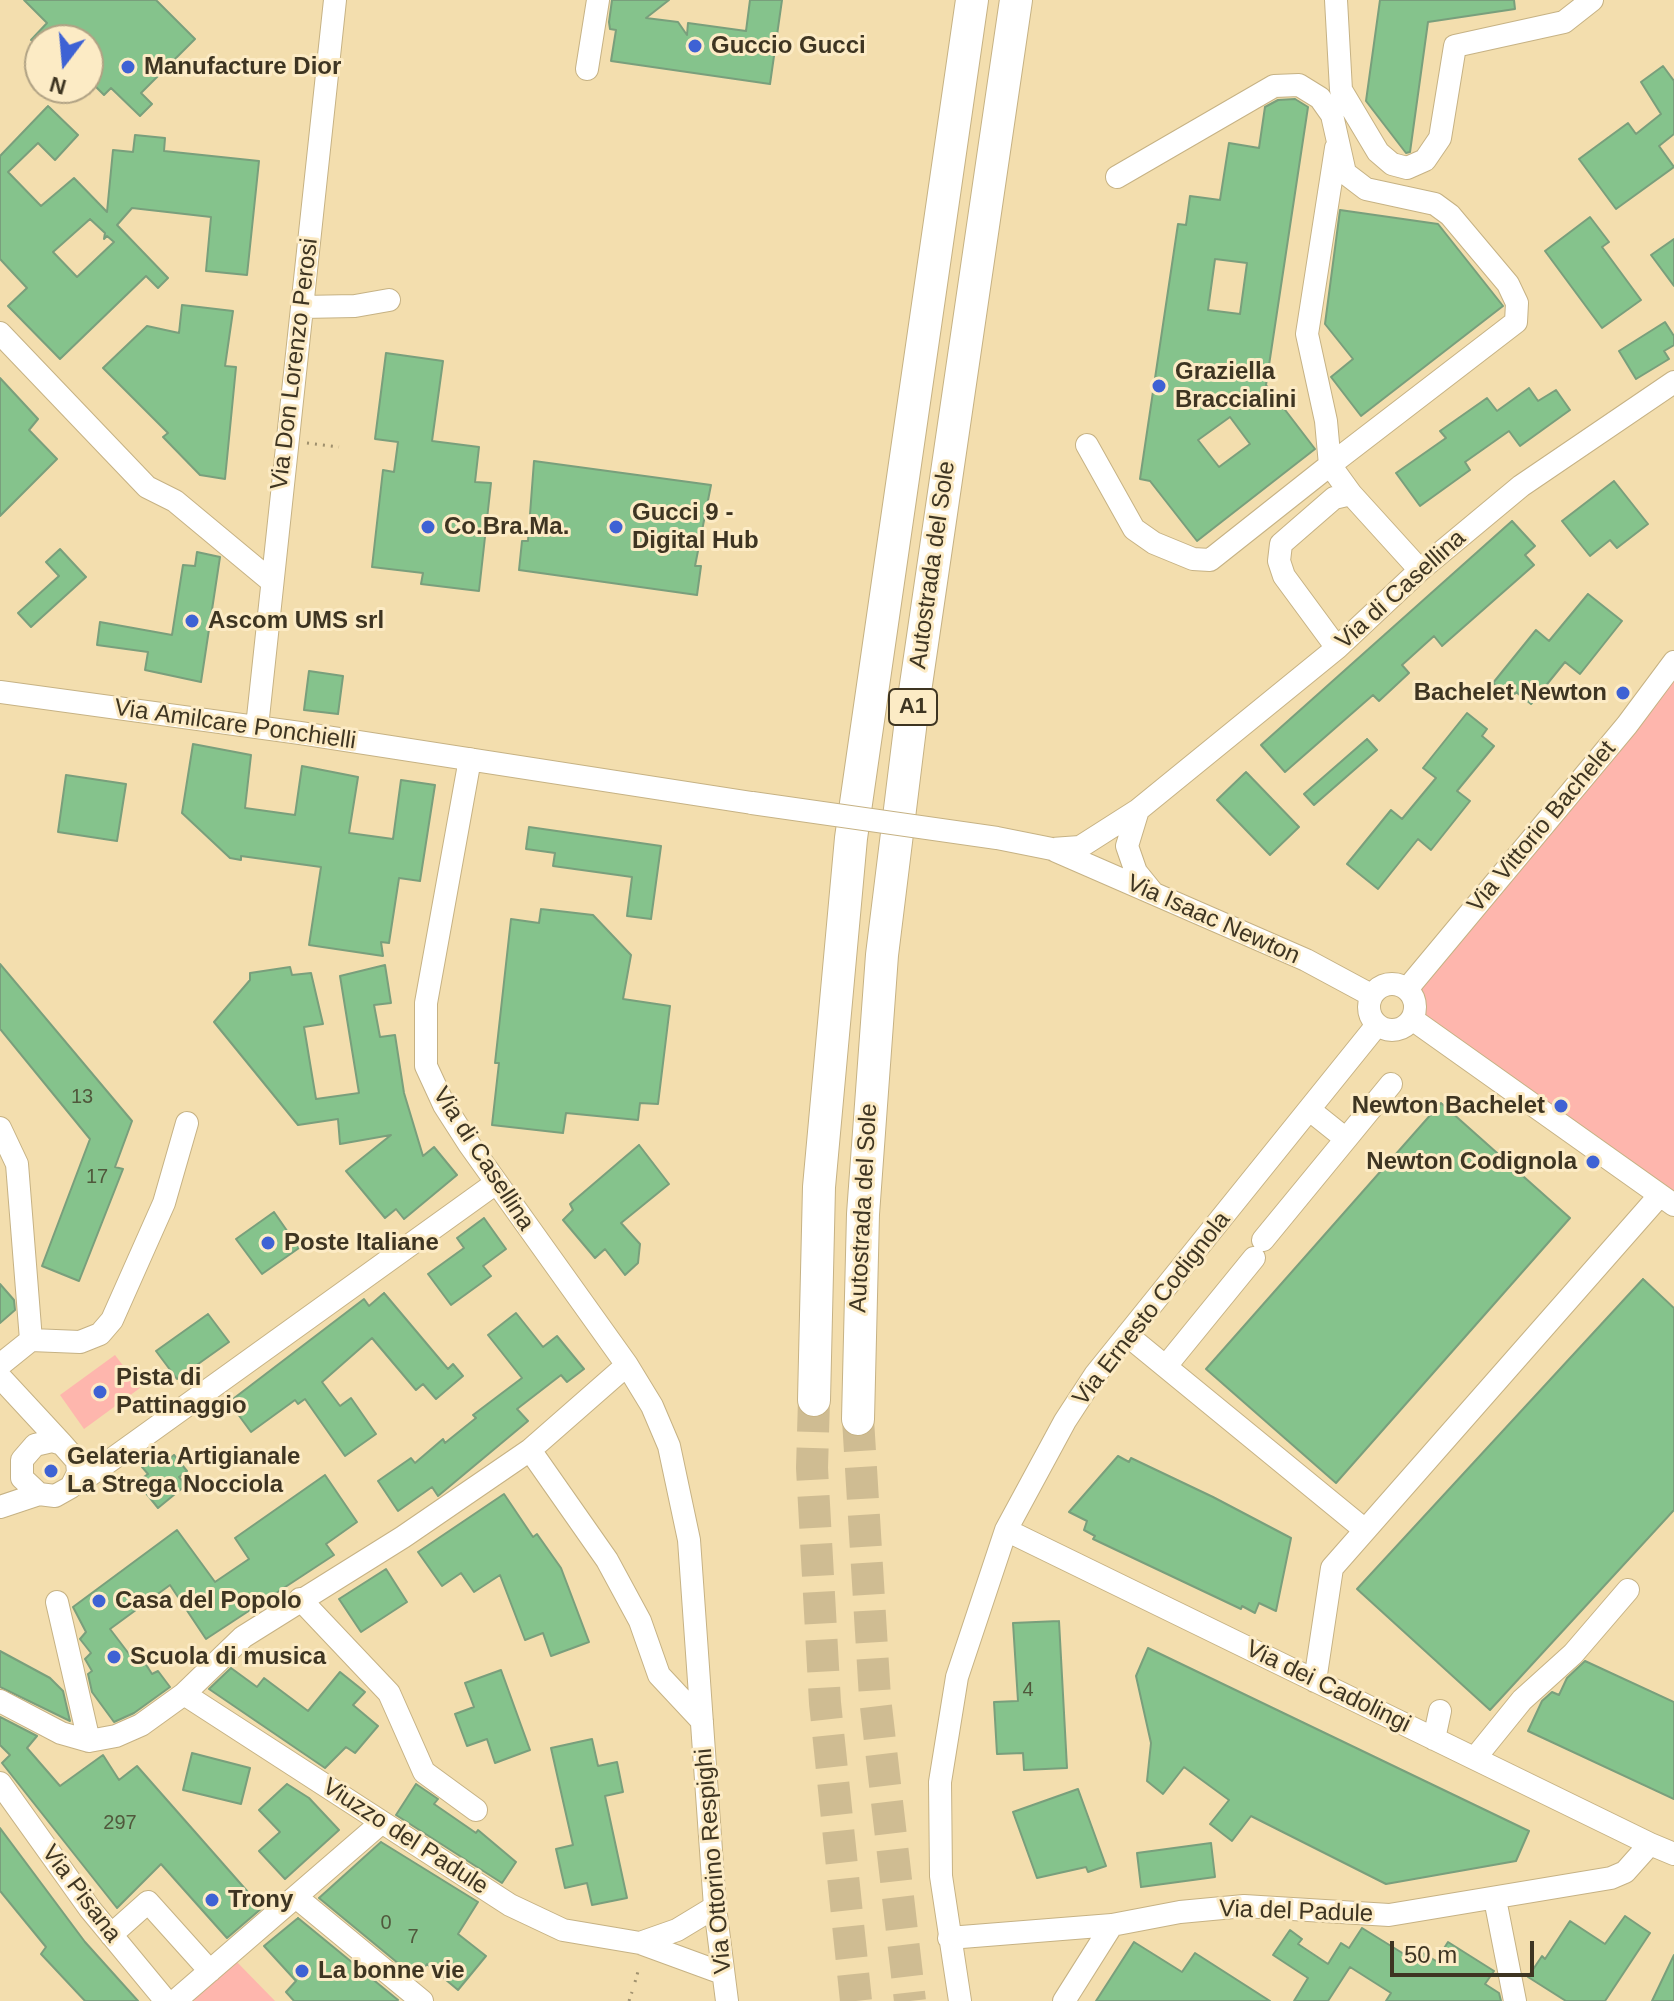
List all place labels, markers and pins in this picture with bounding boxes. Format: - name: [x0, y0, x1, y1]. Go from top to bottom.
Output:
- place label: Guccio Gucci: [711, 32, 866, 60]
- marker: Guccio Gucci: [686, 37, 704, 55]
- place label: Manufacture Dior: [144, 53, 341, 81]
- marker: Manufacture Dior: [119, 58, 137, 76]
- place label: Graziella Braccialini: [1175, 358, 1296, 414]
- marker: Graziella Braccialini: [1150, 377, 1168, 395]
- place label: Gucci 9 - Digital Hub: [632, 499, 759, 555]
- place label: Co.Bra.Ma.: [444, 513, 569, 541]
- marker: Co.Bra.Ma.: [419, 518, 437, 536]
- marker: Gucci 9 - Digital Hub: [607, 518, 625, 536]
- place label: Ascom UMS srl: [208, 607, 384, 635]
- marker: Ascom UMS srl: [183, 612, 201, 630]
- place label: Bachelet Newton: [1414, 679, 1607, 707]
- marker: Bachelet Newton: [1614, 684, 1632, 702]
- place label: Newton Bachelet: [1352, 1092, 1545, 1120]
- marker: Newton Bachelet: [1552, 1097, 1570, 1115]
- place label: Newton Codignola: [1366, 1148, 1577, 1176]
- marker: Newton Codignola: [1584, 1153, 1602, 1171]
- place label: Poste Italiane: [284, 1229, 439, 1257]
- marker: Poste Italiane: [259, 1234, 277, 1252]
- place label: Pista di Pattinaggio: [116, 1364, 247, 1420]
- marker: Pista di Pattinaggio: [91, 1383, 109, 1401]
- place label: Gelateria Artigianale La Strega Nocciola: [67, 1443, 300, 1499]
- marker: Gelateria Artigianale La Strega Nocciola: [42, 1462, 60, 1480]
- place label: Casa del Popolo: [115, 1587, 302, 1615]
- marker: Casa del Popolo: [90, 1592, 108, 1610]
- place label: Scuola di musica: [130, 1643, 326, 1671]
- marker: Scuola di musica: [105, 1648, 123, 1666]
- place label: Trony: [228, 1886, 293, 1914]
- marker: Trony: [203, 1891, 221, 1909]
- place label: La bonne vie: [318, 1957, 465, 1985]
- marker: La bonne vie: [293, 1962, 311, 1980]

